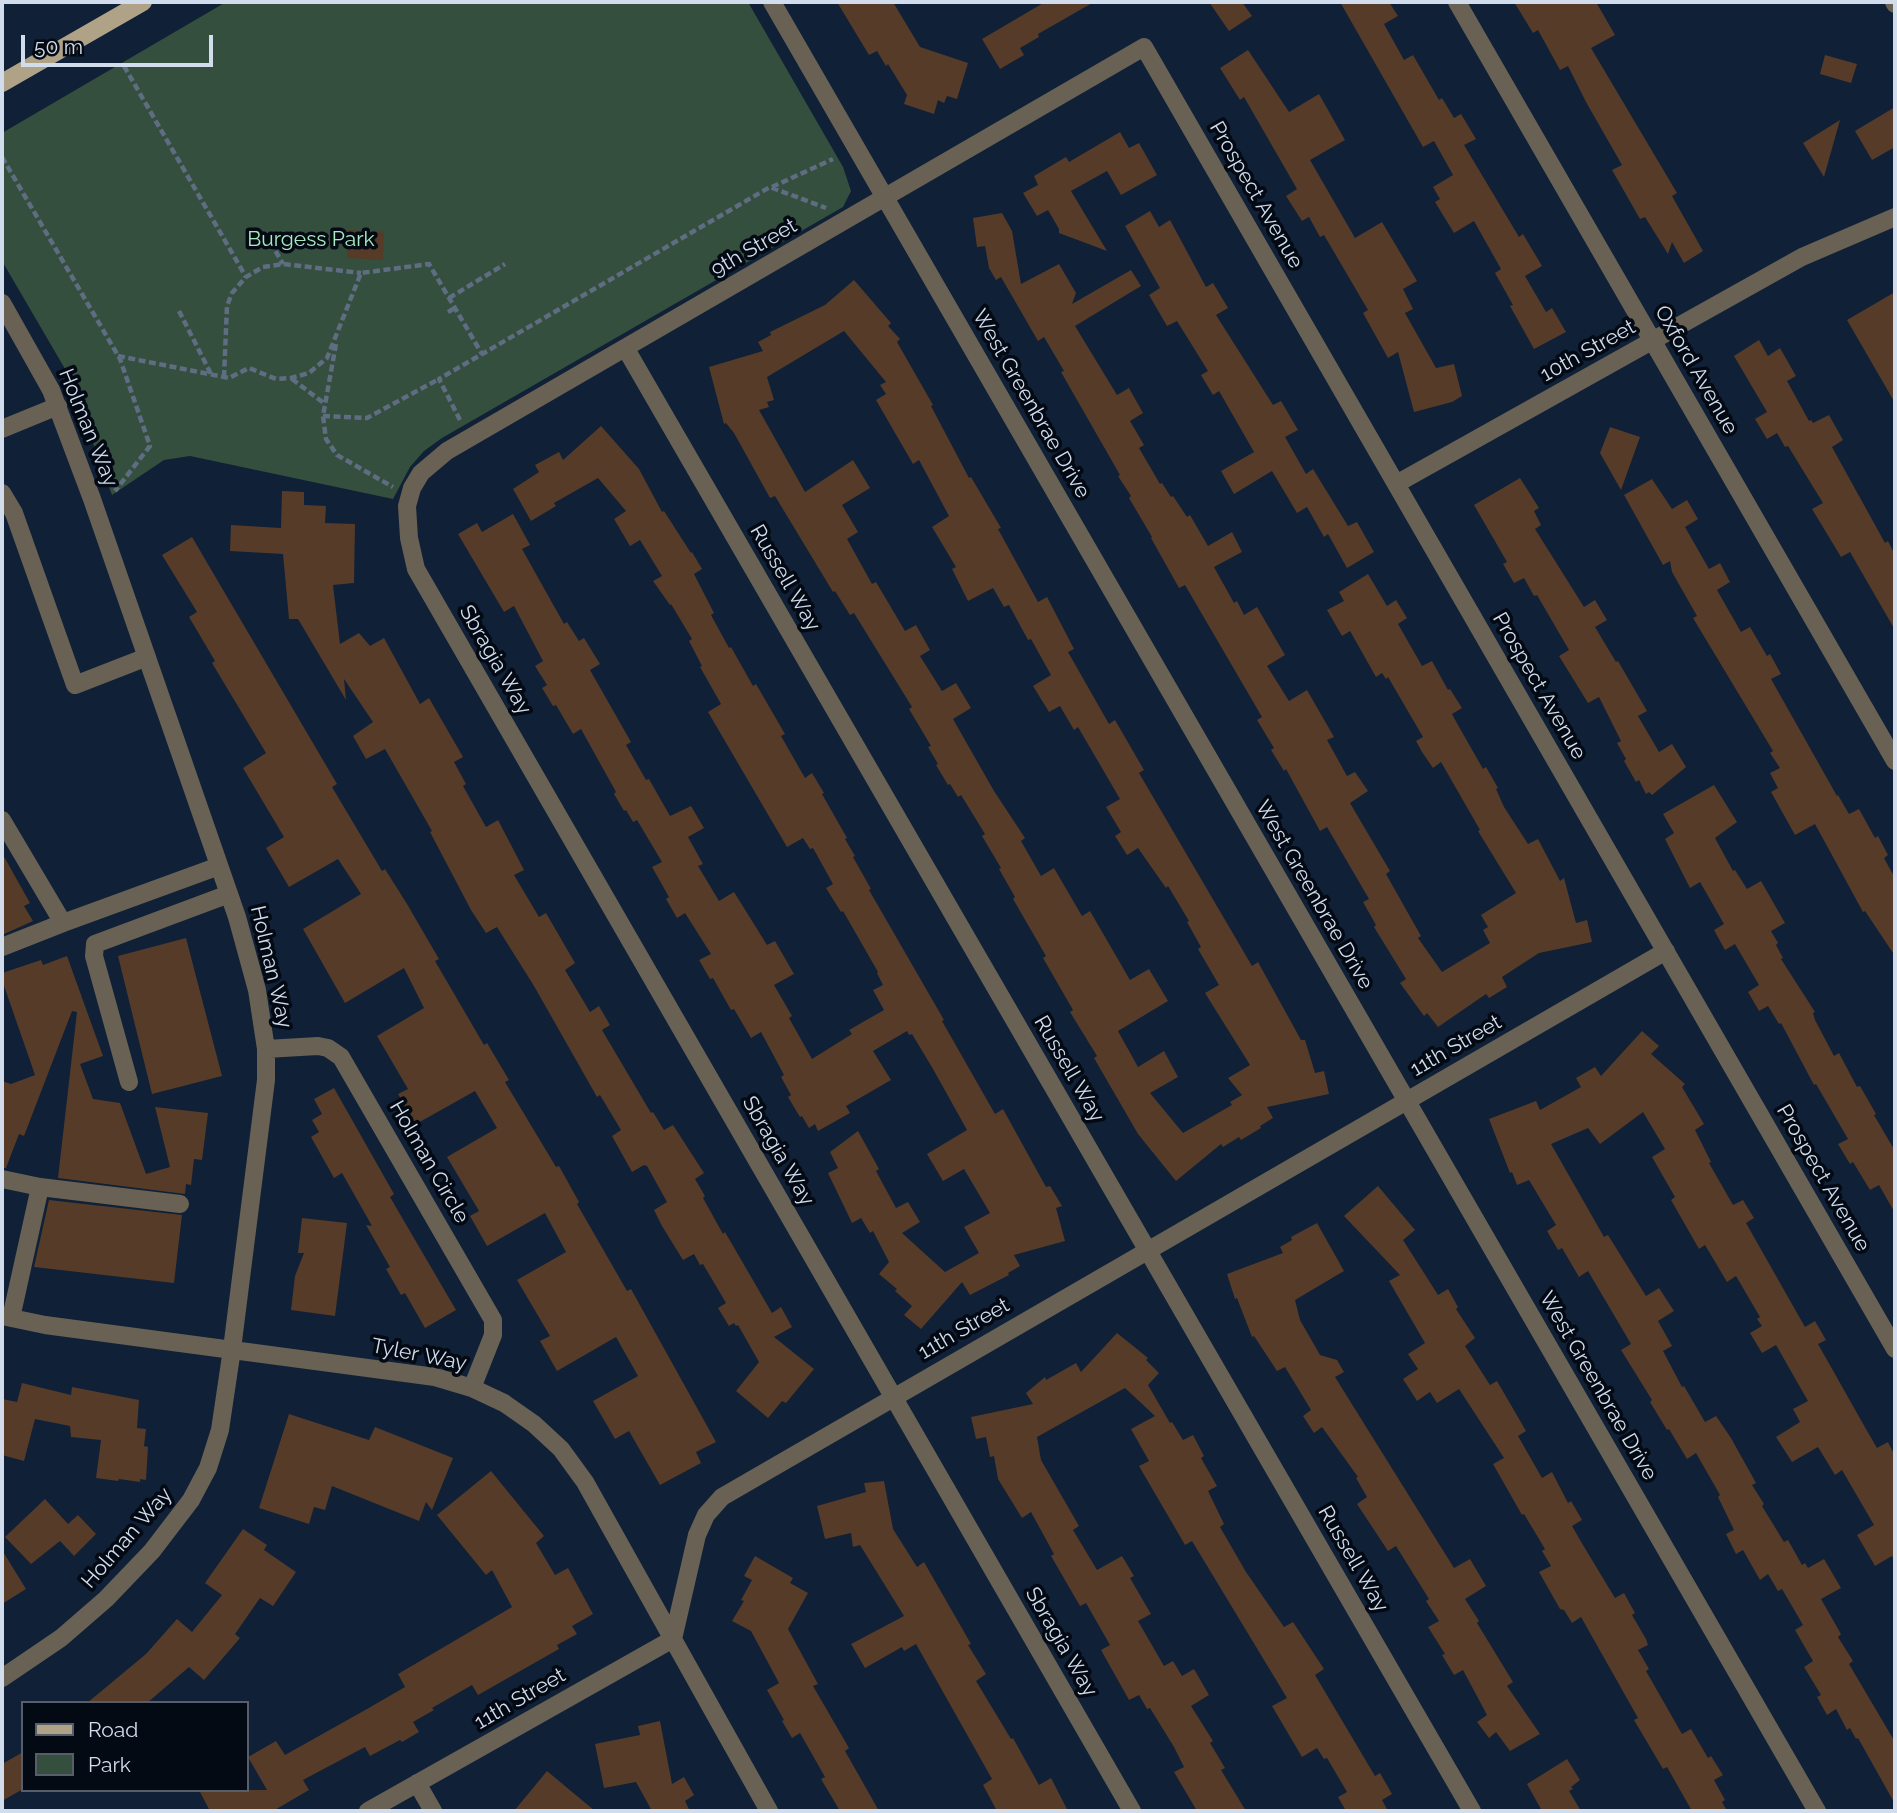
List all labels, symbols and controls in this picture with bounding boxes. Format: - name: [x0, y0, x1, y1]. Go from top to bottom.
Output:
- scale bar: [24, 21, 217, 65]
- text: 50 m: [34, 34, 83, 59]
- street label: Prospect Avenue: [1204, 117, 1308, 273]
- street label: 9th Street: [706, 213, 802, 283]
- park label: Burgess Park: [247, 227, 375, 253]
- street label: Oxford Avenue: [1649, 301, 1743, 439]
- street label: West Greenbrae Drive: [967, 305, 1095, 503]
- street label: 10th Street: [1536, 315, 1640, 387]
- street label: Holman Way: [53, 365, 123, 491]
- street label: Russell Way: [744, 520, 826, 636]
- street label: Sbragia Way: [454, 601, 536, 719]
- street label: Prospect Avenue: [1487, 608, 1591, 764]
- street label: West Greenbrae Drive: [1250, 796, 1378, 994]
- street label: Holman Way: [245, 903, 297, 1031]
- street label: 11th Street: [1406, 1010, 1506, 1082]
- street label: Russell Way: [1028, 1011, 1110, 1127]
- street label: Sbragia Way: [737, 1092, 819, 1210]
- street label: Holman Circle: [384, 1096, 474, 1228]
- street label: Prospect Avenue: [1771, 1100, 1875, 1256]
- street label: West Greenbrae Drive: [1534, 1287, 1662, 1485]
- street label: 11th Street: [914, 1293, 1014, 1365]
- street label: Tyler Way: [369, 1333, 469, 1377]
- street label: Holman Way: [76, 1482, 178, 1594]
- street label: Russell Way: [1312, 1501, 1394, 1617]
- street label: Sbragia Way: [1020, 1583, 1102, 1701]
- street label: 11th Street: [470, 1663, 570, 1735]
- legend: [21, 1701, 248, 1792]
- text: Road: [88, 1717, 138, 1742]
- text: Park: [88, 1752, 131, 1777]

